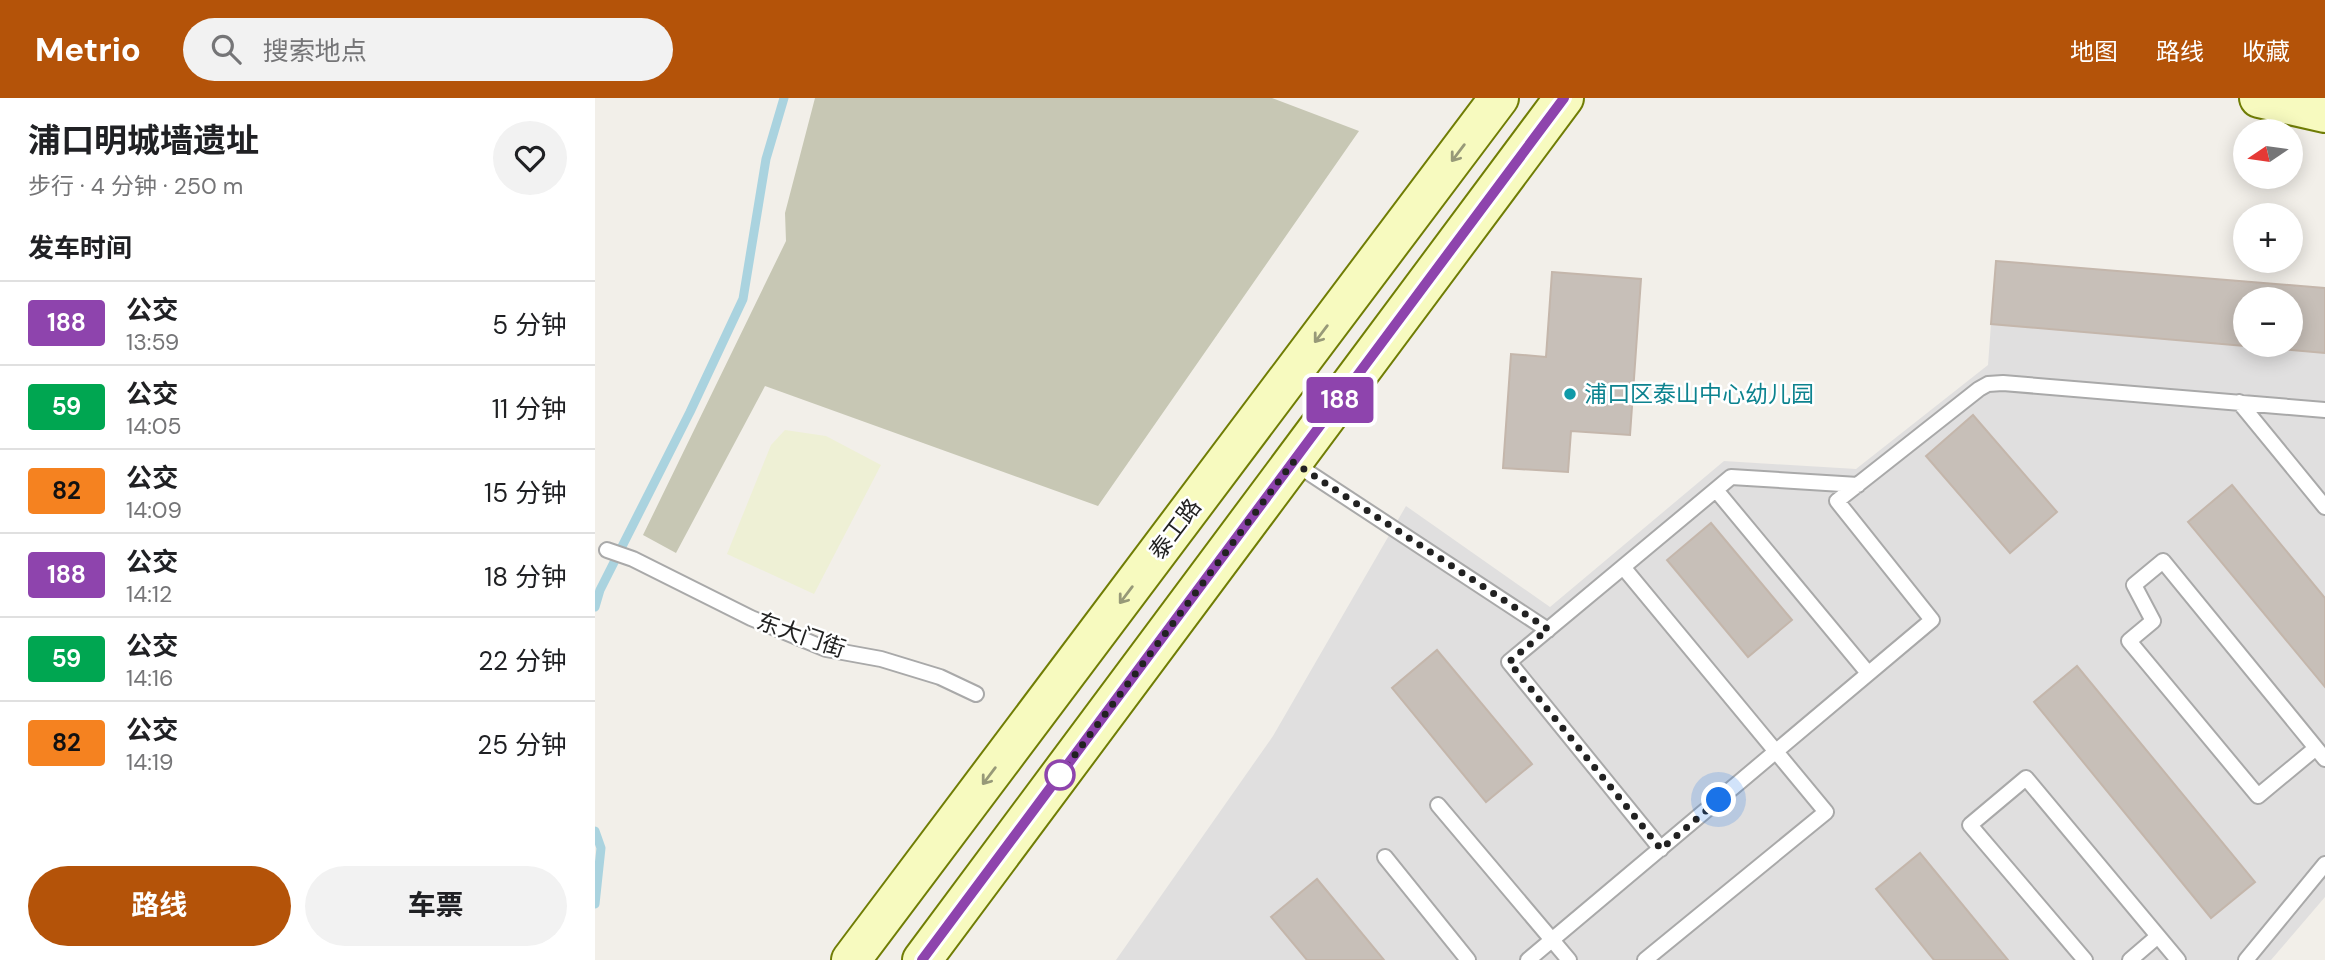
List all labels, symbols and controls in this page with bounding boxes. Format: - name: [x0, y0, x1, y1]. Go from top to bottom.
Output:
- search box: [183, 18, 673, 81]
- text: Metrio: [35, 28, 141, 71]
- icon: search: [207, 30, 245, 68]
- text: 搜索地点: [263, 34, 367, 68]
- text: 地图: [2070, 36, 2118, 67]
- text: 路线: [2156, 36, 2204, 67]
- text: 收藏: [2242, 36, 2290, 67]
- text: 浦口明城墙遗址: [28, 119, 259, 162]
- north arrow: [2233, 119, 2303, 189]
- map controls: [2233, 119, 2303, 357]
- button: heart: [493, 121, 567, 195]
- one-way arrow: [1451, 143, 1466, 162]
- text: 步行 · 4 分钟 · 250 m: [28, 171, 243, 201]
- button: +: [2233, 203, 2303, 273]
- text: 发车时间: [28, 231, 132, 265]
- button: −: [2233, 287, 2303, 357]
- text: 公交: [126, 293, 178, 327]
- text: 188: [47, 307, 86, 338]
- text: 5 分钟: [492, 308, 567, 342]
- one-way arrow: [1314, 325, 1329, 343]
- text: 13:59: [126, 327, 179, 357]
- text: 公交: [126, 377, 178, 411]
- line badge: 188: [1300, 377, 1380, 423]
- place label: 浦口区泰山中心幼儿园: [1584, 379, 1814, 409]
- text: 188: [1320, 384, 1360, 415]
- marker: 浦口区泰山中心幼儿园: [1562, 386, 1578, 402]
- text: 59: [52, 391, 81, 422]
- text: 11 分钟: [492, 392, 567, 426]
- text: 14:05: [126, 411, 182, 441]
- text: 公交: [126, 461, 178, 495]
- text: 82: [52, 475, 81, 506]
- text: 15 分钟: [484, 476, 567, 510]
- street label: 泰工路: [1142, 492, 1208, 566]
- text: 14:09: [126, 495, 182, 525]
- text: 公交: [126, 545, 178, 579]
- text: 188: [47, 559, 86, 590]
- text: 18 分钟: [484, 560, 567, 594]
- text: 14:12: [126, 579, 172, 609]
- one-way arrow: [1118, 585, 1133, 603]
- street label: 东大门街: [753, 606, 849, 664]
- text: 公交: [126, 629, 178, 663]
- text: 59: [52, 643, 81, 674]
- text: 22 分钟: [478, 644, 567, 678]
- text: 14:16: [126, 663, 173, 693]
- text: 公交: [126, 713, 178, 747]
- text: 82: [52, 727, 81, 758]
- text: 25 分钟: [477, 728, 567, 762]
- text: 14:19: [126, 747, 173, 777]
- unlabelled marker: [1045, 760, 1075, 790]
- one-way arrow: [982, 767, 997, 786]
- your location: [1701, 782, 1736, 817]
- button: 路线: [28, 866, 291, 946]
- button: 车票: [305, 866, 567, 946]

